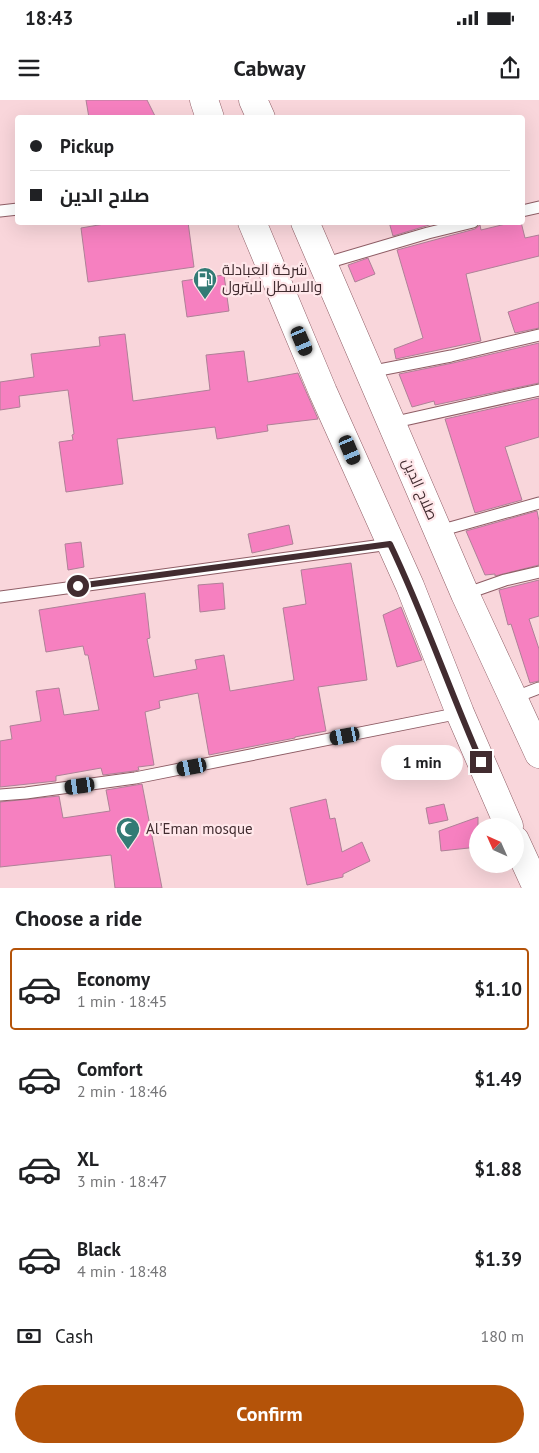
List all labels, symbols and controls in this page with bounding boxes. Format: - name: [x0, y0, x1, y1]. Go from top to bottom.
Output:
- text: 18:43: [25, 6, 73, 30]
- icon: menu: [15, 54, 43, 82]
- text: Cabway: [234, 54, 305, 82]
- icon: share: [496, 54, 524, 82]
- text: Pickup: [60, 134, 114, 158]
- text: صلاح الدين: [60, 183, 150, 207]
- place label: شركة العبادلة والاسطل للبترول: [222, 260, 322, 297]
- fuel station icon: شركة العبادلة والاسطل للبترول: [192, 266, 218, 300]
- car: [289, 324, 314, 358]
- car: [337, 433, 362, 467]
- street label: صلاح الدين: [397, 455, 443, 524]
- route start: [67, 575, 89, 597]
- car: [328, 726, 361, 746]
- callout: 1 min: [381, 744, 464, 780]
- route end: [470, 751, 492, 773]
- text: 1 min: [402, 752, 442, 772]
- car: [175, 757, 208, 777]
- car: [64, 776, 95, 796]
- mosque icon: Al'Eman mosque: [115, 816, 141, 850]
- north arrow: [469, 818, 524, 872]
- map controls: [469, 818, 524, 873]
- place label: Al'Eman mosque: [146, 819, 253, 838]
- text: Choose a ride: [15, 904, 142, 932]
- icon: car: [17, 967, 62, 1012]
- text: Economy: [77, 967, 150, 991]
- text: $1.10: [474, 977, 522, 1001]
- text: 1 min · 18:45: [77, 991, 167, 1011]
- icon: car: [17, 1057, 62, 1102]
- text: Comfort: [77, 1057, 143, 1081]
- text: $1.49: [474, 1067, 522, 1091]
- text: 2 min · 18:46: [77, 1081, 167, 1101]
- icon: car: [17, 1147, 62, 1192]
- text: XL: [77, 1147, 99, 1171]
- text: $1.88: [474, 1157, 522, 1181]
- text: 3 min · 18:47: [77, 1171, 167, 1191]
- icon: car: [17, 1237, 62, 1282]
- text: Black: [77, 1237, 121, 1261]
- text: $1.39: [474, 1247, 522, 1271]
- text: 4 min · 18:48: [77, 1261, 167, 1281]
- icon: cash: [15, 1322, 43, 1350]
- text: Cash: [55, 1324, 93, 1348]
- text: 180 m: [481, 1326, 524, 1346]
- button: Confirm: [15, 1385, 524, 1443]

